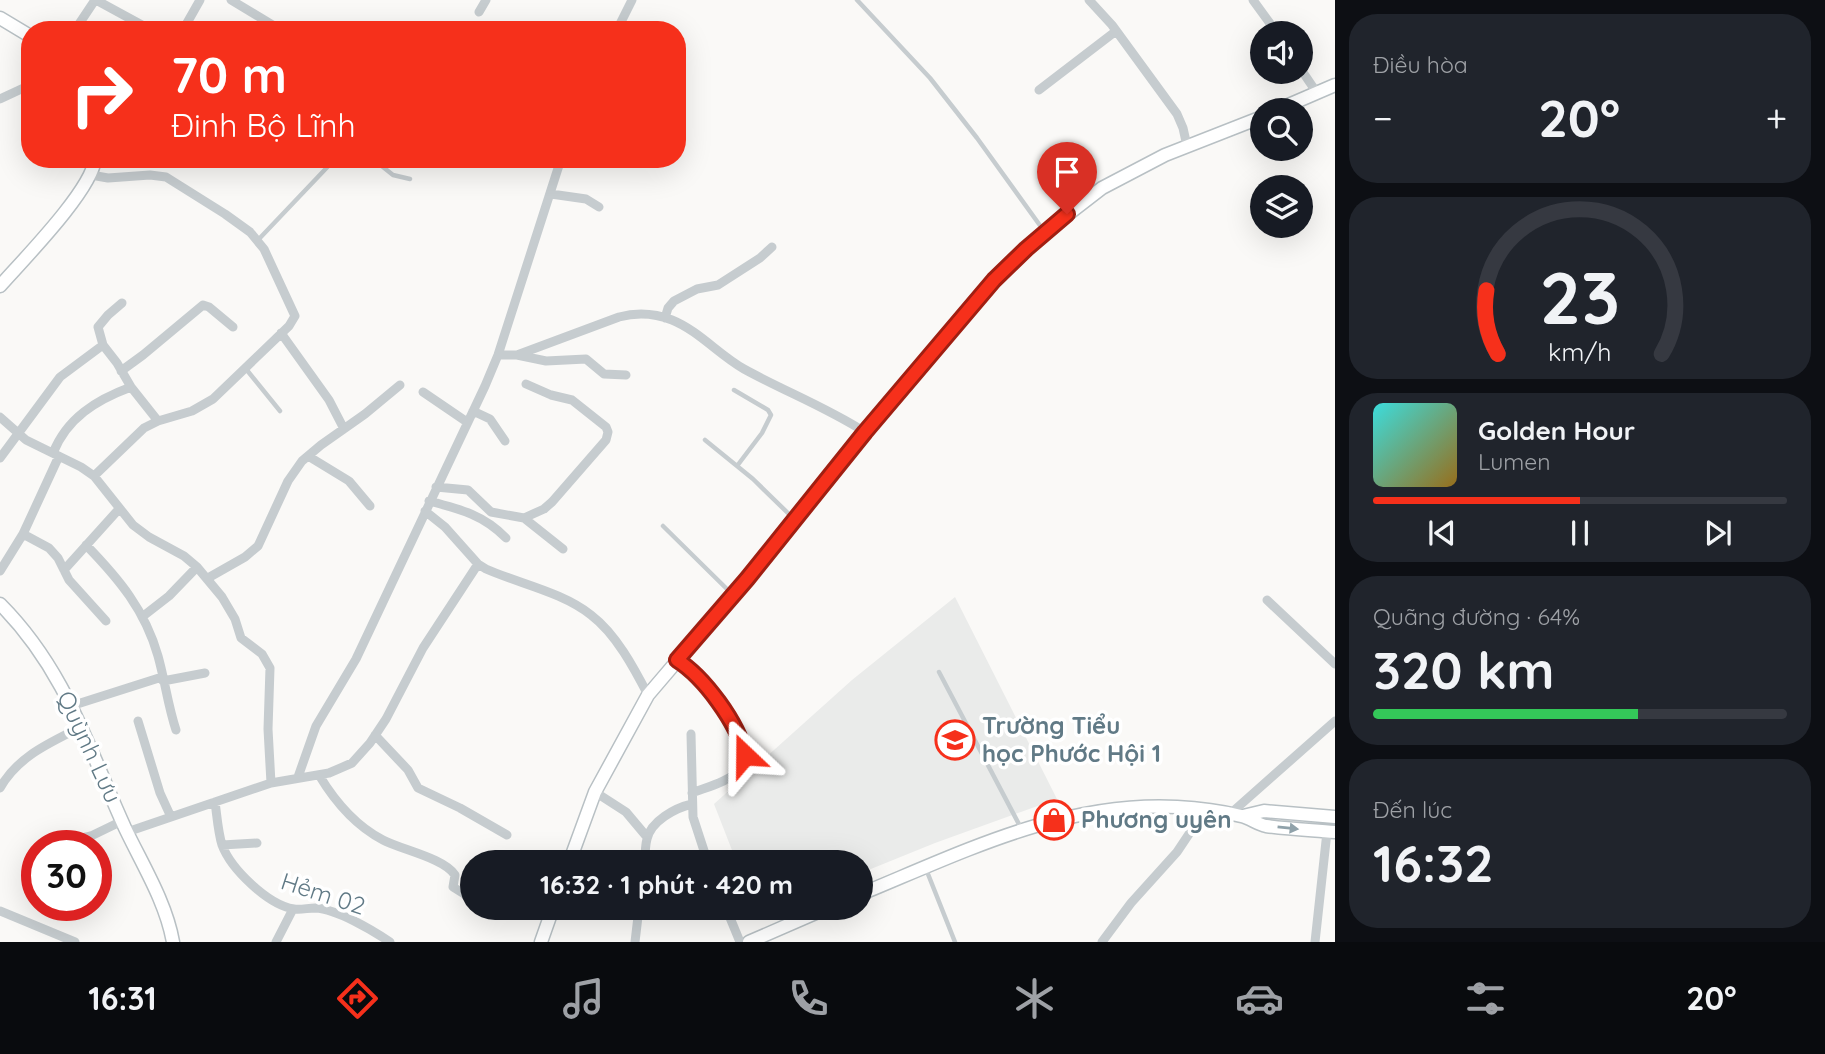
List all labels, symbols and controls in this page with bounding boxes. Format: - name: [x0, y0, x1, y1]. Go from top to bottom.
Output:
- map controls: [1250, 21, 1313, 238]
- button: sound: [1250, 21, 1313, 84]
- text: 70 m: [171, 44, 287, 105]
- icon: right: [56, 49, 147, 140]
- text: Điều hòa: [1373, 50, 1468, 79]
- text: 20°: [1538, 85, 1620, 150]
- text: −: [1373, 94, 1393, 142]
- text: +: [1766, 94, 1787, 142]
- button: search: [1250, 98, 1313, 161]
- text: Đinh Bộ Lĩnh: [171, 105, 356, 145]
- pin: [1037, 142, 1097, 214]
- icon: arrive: [1048, 153, 1086, 191]
- button: layers: [1250, 175, 1313, 238]
- text: 23: [1540, 251, 1620, 342]
- text: km/h: [1548, 336, 1612, 367]
- text: Golden Hour: [1478, 414, 1635, 447]
- text: Lumen: [1478, 447, 1551, 476]
- icon: previous: [1423, 514, 1461, 552]
- icon: pause: [1561, 514, 1599, 552]
- icon: next: [1699, 514, 1737, 552]
- text: Quãng đường · 64%: [1373, 602, 1580, 631]
- text: 320 km: [1373, 637, 1555, 702]
- street label: Quỳnh Lưu: [51, 686, 129, 807]
- place label: Trường Tiểu học Phước Hội 1: [982, 710, 1161, 768]
- position arrow: [708, 718, 782, 792]
- school or university icon: Trường Tiểu học Phước Hội 1: [934, 719, 976, 761]
- text: Đến lúc: [1373, 795, 1452, 824]
- shop icon: Phương uyên: [1033, 799, 1075, 841]
- place label: Phương uyên: [1081, 804, 1231, 834]
- one-way arrow: [1277, 823, 1299, 834]
- speed limit sign: 30: [21, 830, 112, 921]
- text: 16:32: [1373, 830, 1494, 895]
- street label: Hẻm 02: [277, 865, 369, 921]
- text: 16:32 · 1 phút · 420 m: [540, 868, 793, 901]
- icon: directions: [333, 974, 382, 1023]
- icon: music: [559, 974, 608, 1023]
- icon: phone: [784, 974, 833, 1023]
- icon: climate: [1010, 974, 1059, 1023]
- icon: car: [1235, 974, 1284, 1023]
- icon: filters: [1461, 974, 1510, 1023]
- text: 16:31: [88, 978, 157, 1018]
- text: 20°: [1686, 978, 1737, 1018]

